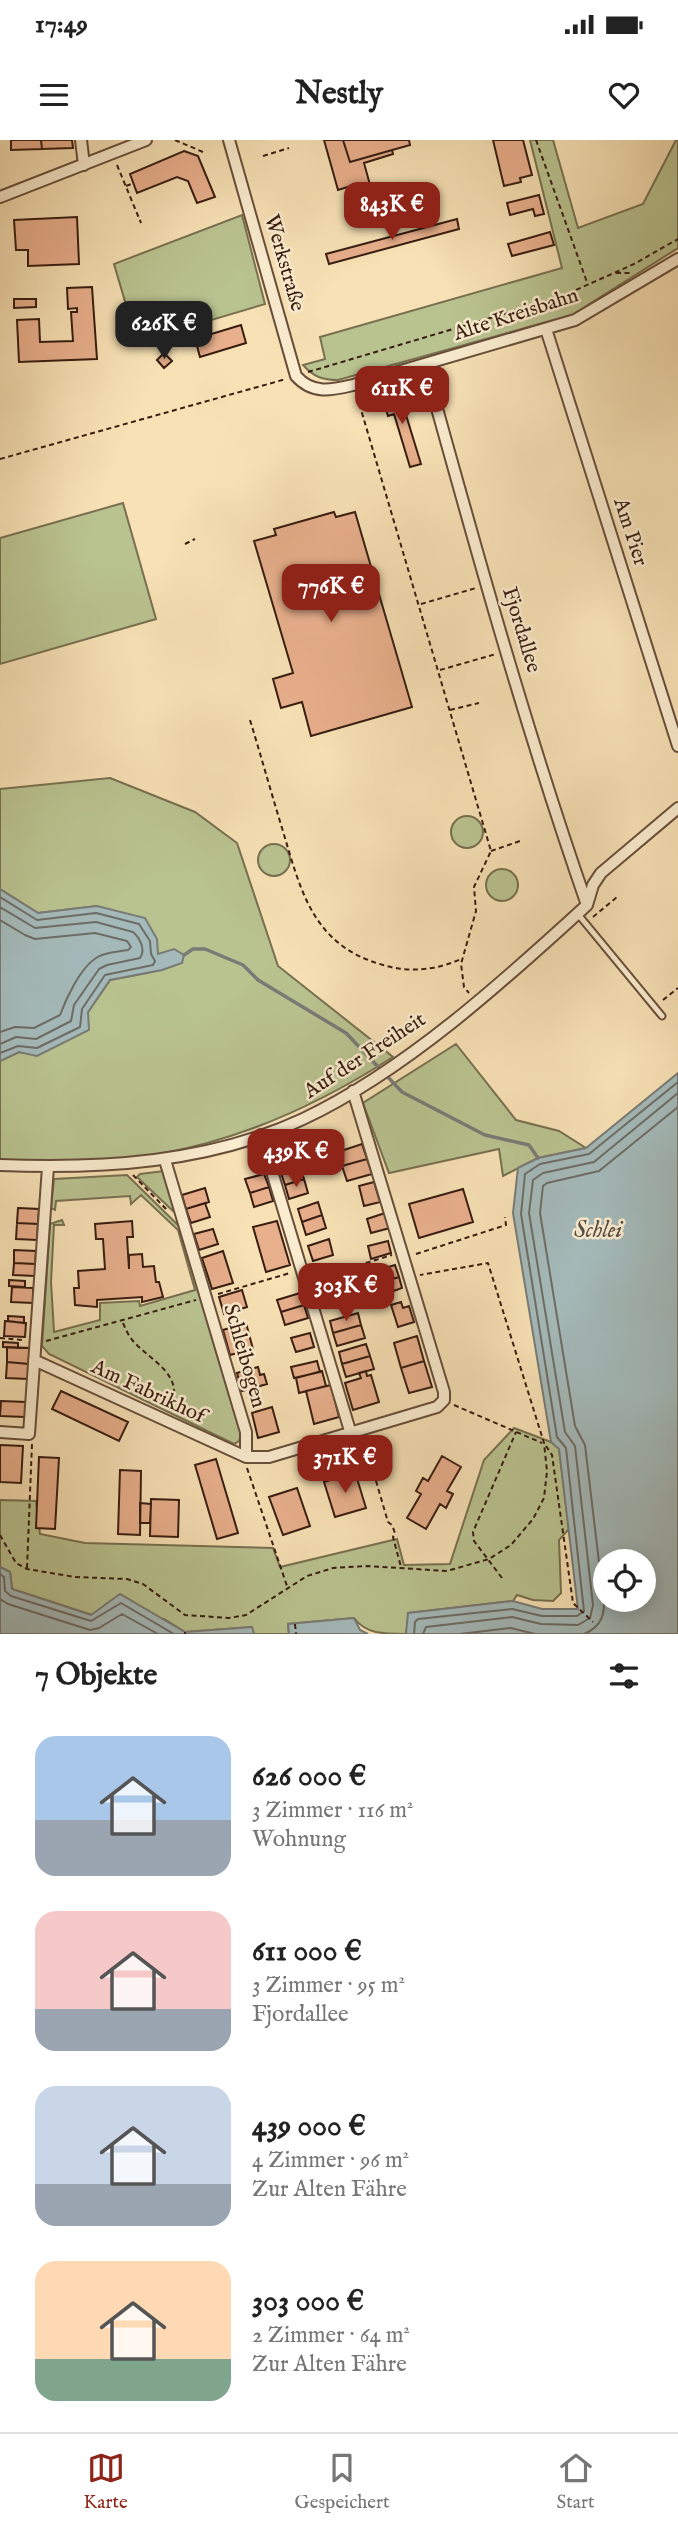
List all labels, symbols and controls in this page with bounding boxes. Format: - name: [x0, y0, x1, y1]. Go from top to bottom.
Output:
- text: 17:49: [35, 8, 88, 41]
- text: Nestly: [295, 74, 383, 115]
- icon: menu: [35, 76, 73, 114]
- icon: heart: [605, 76, 643, 114]
- pin: 843K €: [335, 182, 449, 242]
- text: 843K €: [360, 190, 424, 219]
- street label: Werkstraße: [257, 212, 311, 315]
- street label: Alte Kreisbahn: [449, 282, 582, 348]
- pin: 626K €: [107, 302, 221, 361]
- text: 626K €: [131, 309, 197, 338]
- pin: 611K €: [345, 366, 459, 426]
- text: 611K €: [371, 374, 433, 403]
- street label: Am Pier: [606, 494, 654, 570]
- pin: 776K €: [274, 564, 388, 624]
- text: 776K €: [298, 572, 364, 601]
- street label: Fjordallee: [495, 584, 547, 676]
- street label: Auf der Freiheit: [298, 1007, 431, 1106]
- pin: 439K €: [239, 1130, 353, 1189]
- text: 439K €: [263, 1137, 329, 1166]
- water label: Schlei: [574, 1216, 623, 1245]
- pin: 303K €: [289, 1264, 403, 1323]
- text: 303K €: [314, 1271, 378, 1300]
- street label: Schleibogen: [216, 1301, 272, 1411]
- street label: Am Fabrikhof: [86, 1353, 212, 1432]
- pin: 371K €: [288, 1436, 402, 1495]
- text: 371K €: [313, 1443, 377, 1472]
- map controls: [593, 1549, 656, 1612]
- button: locate: [593, 1549, 656, 1612]
- text: 7 Objekte: [35, 1657, 157, 1695]
- icon: filters: [605, 1657, 643, 1695]
- text: 626 000 €: [252, 1758, 366, 1796]
- icon: home: [91, 1764, 175, 1848]
- text: 3 Zimmer · 116 m²: [252, 1796, 414, 1825]
- text: Wohnung: [252, 1825, 346, 1854]
- text: 611 000 €: [252, 1933, 362, 1971]
- icon: home: [91, 1939, 175, 2023]
- text: 3 Zimmer · 95 m²: [252, 1971, 405, 2000]
- text: Fjordallee: [252, 2000, 349, 2029]
- text: 439 000 €: [252, 2108, 366, 2146]
- icon: home: [91, 2114, 175, 2198]
- text: 4 Zimmer · 96 m²: [252, 2146, 409, 2175]
- text: Zur Alten Fähre: [252, 2175, 407, 2204]
- text: 303 000 €: [252, 2283, 364, 2321]
- icon: home: [91, 2289, 175, 2373]
- text: 2 Zimmer · 64 m²: [252, 2321, 410, 2350]
- text: Zur Alten Fähre: [252, 2350, 407, 2379]
- tab: Karte: [83, 2449, 128, 2515]
- tab: Gespeichert: [295, 2449, 390, 2515]
- tab: Start: [557, 2449, 595, 2515]

